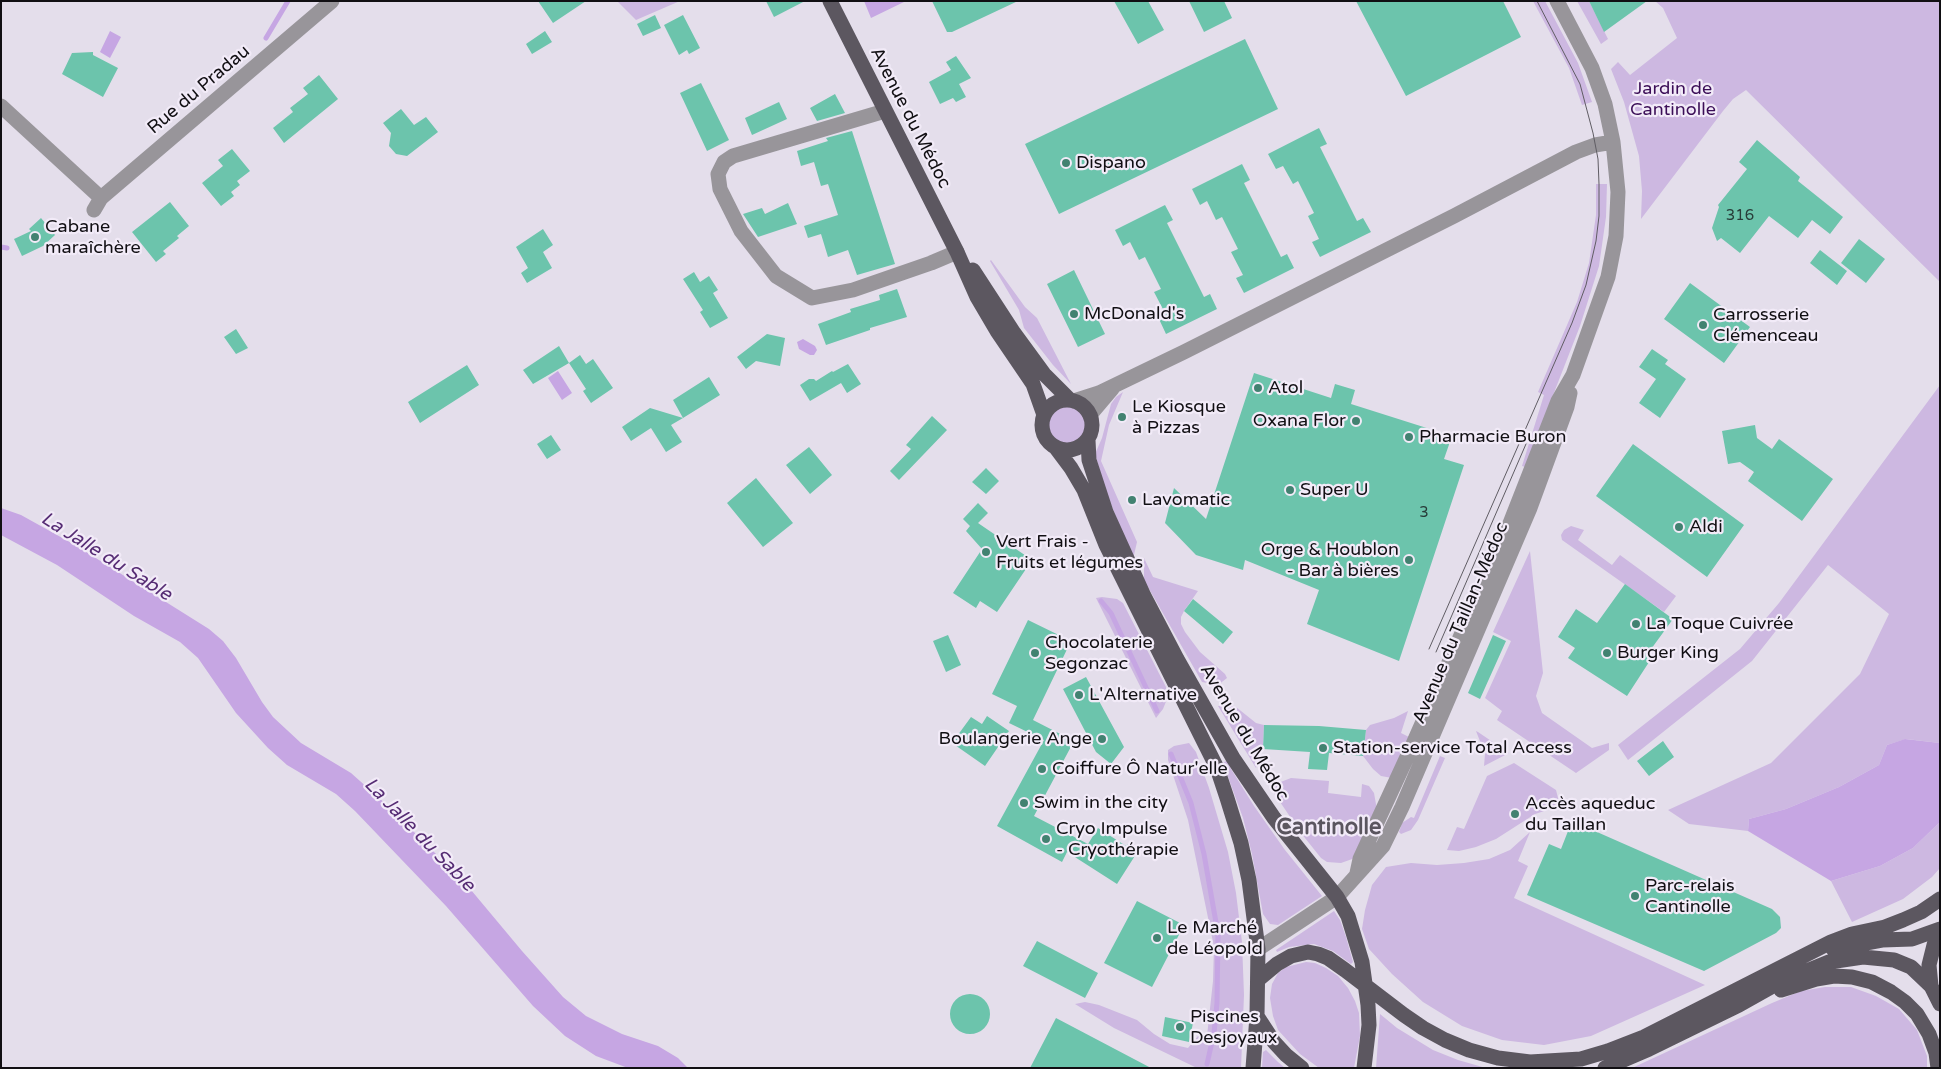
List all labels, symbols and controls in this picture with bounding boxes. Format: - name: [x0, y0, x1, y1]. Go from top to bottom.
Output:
- street label: Rue du Pradau: [143, 41, 255, 139]
- street label: Avenue du Médoc: [865, 44, 955, 192]
- park label: Jardin de Cantinolle: [1630, 78, 1716, 120]
- place label: Dispano: [1076, 152, 1146, 174]
- marker: Dispano: [1060, 157, 1072, 169]
- house number: 316: [1726, 207, 1754, 225]
- place label: Cabane maraîchère: [45, 216, 141, 258]
- marker: Cabane maraîchère: [29, 231, 41, 243]
- place label: McDonald's: [1084, 303, 1184, 325]
- place label: Carrosserie Clémenceau: [1713, 304, 1819, 346]
- marker: McDonald's: [1068, 308, 1080, 320]
- marker: Carrosserie Clémenceau: [1697, 319, 1709, 331]
- place label: Atol: [1268, 377, 1303, 399]
- marker: Atol: [1252, 382, 1264, 394]
- place label: Le Kiosque à Pizzas: [1132, 396, 1226, 438]
- place label: Oxana Flor: [1253, 410, 1346, 432]
- marker: Le Kiosque à Pizzas: [1116, 411, 1128, 423]
- marker: Oxana Flor: [1350, 415, 1362, 427]
- place label: Pharmacie Buron: [1419, 426, 1566, 448]
- marker: Pharmacie Buron: [1403, 431, 1415, 443]
- place label: Super U: [1300, 479, 1369, 501]
- marker: Super U: [1284, 484, 1296, 496]
- place label: Lavomatic: [1142, 489, 1230, 511]
- marker: Lavomatic: [1126, 494, 1138, 506]
- house number: 3: [1419, 504, 1429, 522]
- water label: La Jalle du Sable: [37, 508, 175, 606]
- place label: Aldi: [1689, 516, 1723, 538]
- street label: Avenue du Taillan-Médoc: [1409, 519, 1513, 727]
- marker: Aldi: [1673, 521, 1685, 533]
- place label: Vert Frais - Fruits et légumes: [996, 531, 1143, 574]
- place label: Orge & Houblon - Bar à bières: [1261, 539, 1399, 582]
- marker: Vert Frais - Fruits et légumes: [980, 546, 992, 558]
- marker: Orge & Houblon - Bar à bières: [1403, 554, 1415, 566]
- place label: La Toque Cuivrée: [1646, 613, 1793, 635]
- marker: La Toque Cuivrée: [1630, 618, 1642, 630]
- place label: Chocolaterie Segonzac: [1045, 632, 1153, 674]
- place label: Burger King: [1617, 642, 1719, 664]
- marker: Chocolaterie Segonzac: [1029, 647, 1041, 659]
- marker: Burger King: [1601, 647, 1613, 659]
- street label: Avenue du Médoc: [1195, 661, 1293, 805]
- place label: L'Alternative: [1089, 684, 1197, 706]
- marker: L'Alternative: [1073, 689, 1085, 701]
- place label: Boulangerie Ange: [939, 728, 1092, 750]
- marker: Boulangerie Ange: [1096, 733, 1108, 745]
- place label: Station-service Total Access: [1333, 737, 1572, 759]
- marker: Station-service Total Access: [1317, 742, 1329, 754]
- place label: Coiffure Ô Natur'elle: [1052, 758, 1228, 780]
- marker: Coiffure Ô Natur'elle: [1036, 763, 1048, 775]
- water label: La Jalle du Sable: [359, 773, 479, 897]
- place label: Swim in the city: [1034, 792, 1168, 814]
- place label: Accès aqueduc du Taillan: [1525, 793, 1655, 836]
- marker: Swim in the city: [1018, 797, 1030, 809]
- marker: Accès aqueduc du Taillan: [1509, 808, 1521, 820]
- district label: Cantinolle: [1277, 815, 1381, 841]
- place label: Cryo Impulse - Cryothérapie: [1056, 818, 1179, 861]
- marker: Cryo Impulse - Cryothérapie: [1040, 833, 1052, 845]
- place label: Parc-relais Cantinolle: [1645, 875, 1735, 918]
- marker: Parc-relais Cantinolle: [1629, 890, 1641, 902]
- place label: Le Marché de Léopold: [1167, 917, 1263, 960]
- marker: Le Marché de Léopold: [1151, 932, 1163, 944]
- place label: Piscines Desjoyaux: [1190, 1006, 1277, 1048]
- marker: Piscines Desjoyaux: [1174, 1021, 1186, 1033]

